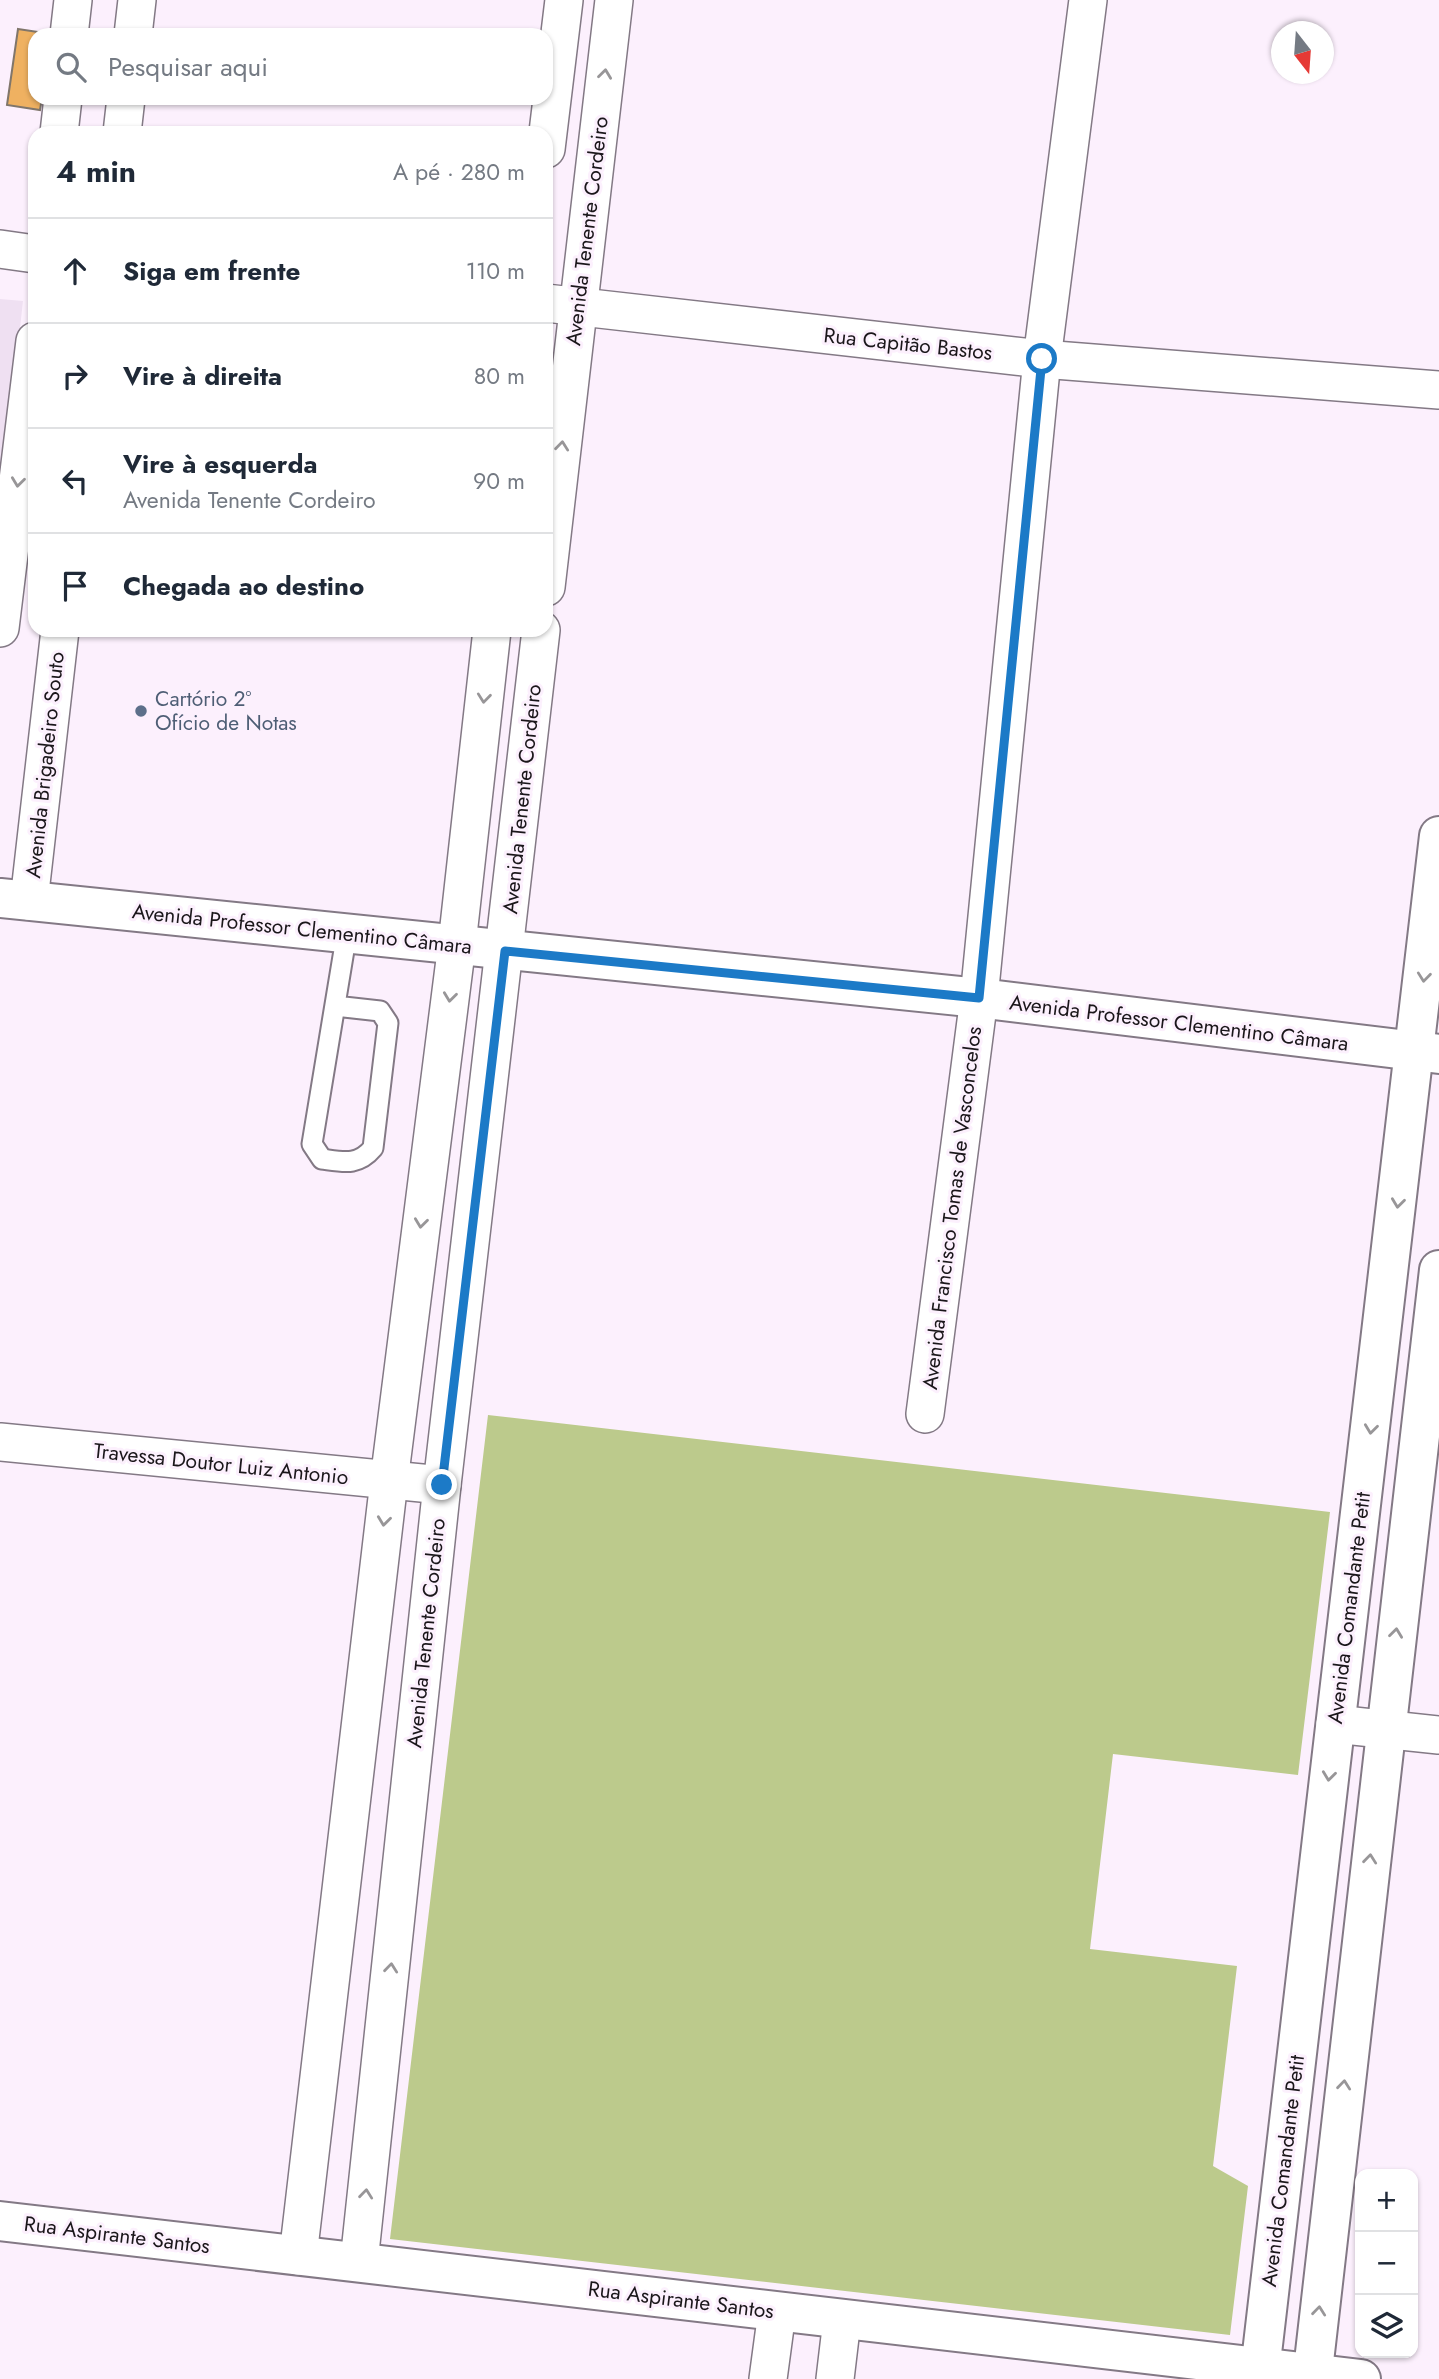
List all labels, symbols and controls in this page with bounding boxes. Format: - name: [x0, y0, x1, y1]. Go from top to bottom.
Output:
- north arrow: [1271, 21, 1334, 84]
- search box: [28, 28, 553, 105]
- icon: search: [52, 48, 90, 86]
- text: Pesquisar aqui: [108, 48, 268, 86]
- one-way arrow: [598, 68, 613, 80]
- street label: Avenida Tenente Cordeiro: [558, 115, 616, 347]
- text: 4 min: [56, 150, 136, 193]
- text: A pé · 280 m: [393, 155, 525, 189]
- icon: ahead: [56, 252, 94, 290]
- text: Siga em frente: [123, 252, 300, 290]
- text: 110 m: [466, 254, 525, 288]
- street label: Rua Capitão Bastos: [822, 320, 994, 368]
- route start: [1026, 343, 1057, 374]
- icon: right: [56, 357, 94, 395]
- text: Vire à direita: [123, 357, 282, 395]
- text: 80 m: [474, 359, 525, 393]
- one-way arrow: [554, 440, 569, 452]
- text: Vire à esquerda: [123, 445, 318, 483]
- icon: left: [56, 462, 94, 500]
- text: 90 m: [473, 464, 525, 498]
- one-way arrow: [10, 476, 25, 487]
- text: Avenida Tenente Cordeiro: [123, 483, 376, 517]
- icon: arrive: [56, 567, 94, 605]
- text: Chegada ao destino: [123, 567, 364, 605]
- street label: Avenida Brigadeiro Souto: [18, 650, 72, 880]
- street label: Avenida Tenente Cordeiro: [495, 683, 549, 915]
- place label: Cartório 2º Ofício de Notas: [155, 684, 297, 738]
- one-way arrow: [477, 693, 492, 704]
- marker: Cartório 2º Ofício de Notas: [133, 703, 149, 719]
- street label: Avenida Professor Clementino Câmara: [131, 896, 473, 962]
- one-way arrow: [1416, 971, 1431, 983]
- street label: Avenida Professor Clementino Câmara: [1008, 987, 1350, 1059]
- one-way arrow: [443, 991, 458, 1003]
- street label: Avenida Francisco Tomas de Vasconcelos: [915, 1025, 989, 1391]
- one-way arrow: [1390, 1197, 1405, 1209]
- one-way arrow: [414, 1217, 429, 1228]
- one-way arrow: [1363, 1423, 1378, 1435]
- street label: Travessa Doutor Luiz Antonio: [92, 1436, 350, 1492]
- route end: [426, 1469, 457, 1500]
- street label: Avenida Comandante Petit: [1320, 1490, 1378, 1726]
- one-way arrow: [377, 1516, 392, 1527]
- street label: Avenida Tenente Cordeiro: [399, 1517, 453, 1749]
- one-way arrow: [1388, 1627, 1403, 1639]
- one-way arrow: [1322, 1771, 1337, 1782]
- one-way arrow: [1362, 1853, 1377, 1865]
- one-way arrow: [383, 1962, 398, 1974]
- street label: Avenida Comandante Petit: [1254, 2053, 1312, 2289]
- one-way arrow: [1337, 2079, 1352, 2091]
- map controls: [1355, 2169, 1418, 2358]
- button: +: [1355, 2169, 1418, 2232]
- one-way arrow: [359, 2188, 374, 2200]
- street label: Rua Aspirante Santos: [22, 2209, 212, 2261]
- button: −: [1355, 2232, 1418, 2295]
- street label: Rua Aspirante Santos: [586, 2274, 776, 2326]
- button: layers: [1355, 2295, 1418, 2358]
- one-way arrow: [1312, 2305, 1327, 2317]

